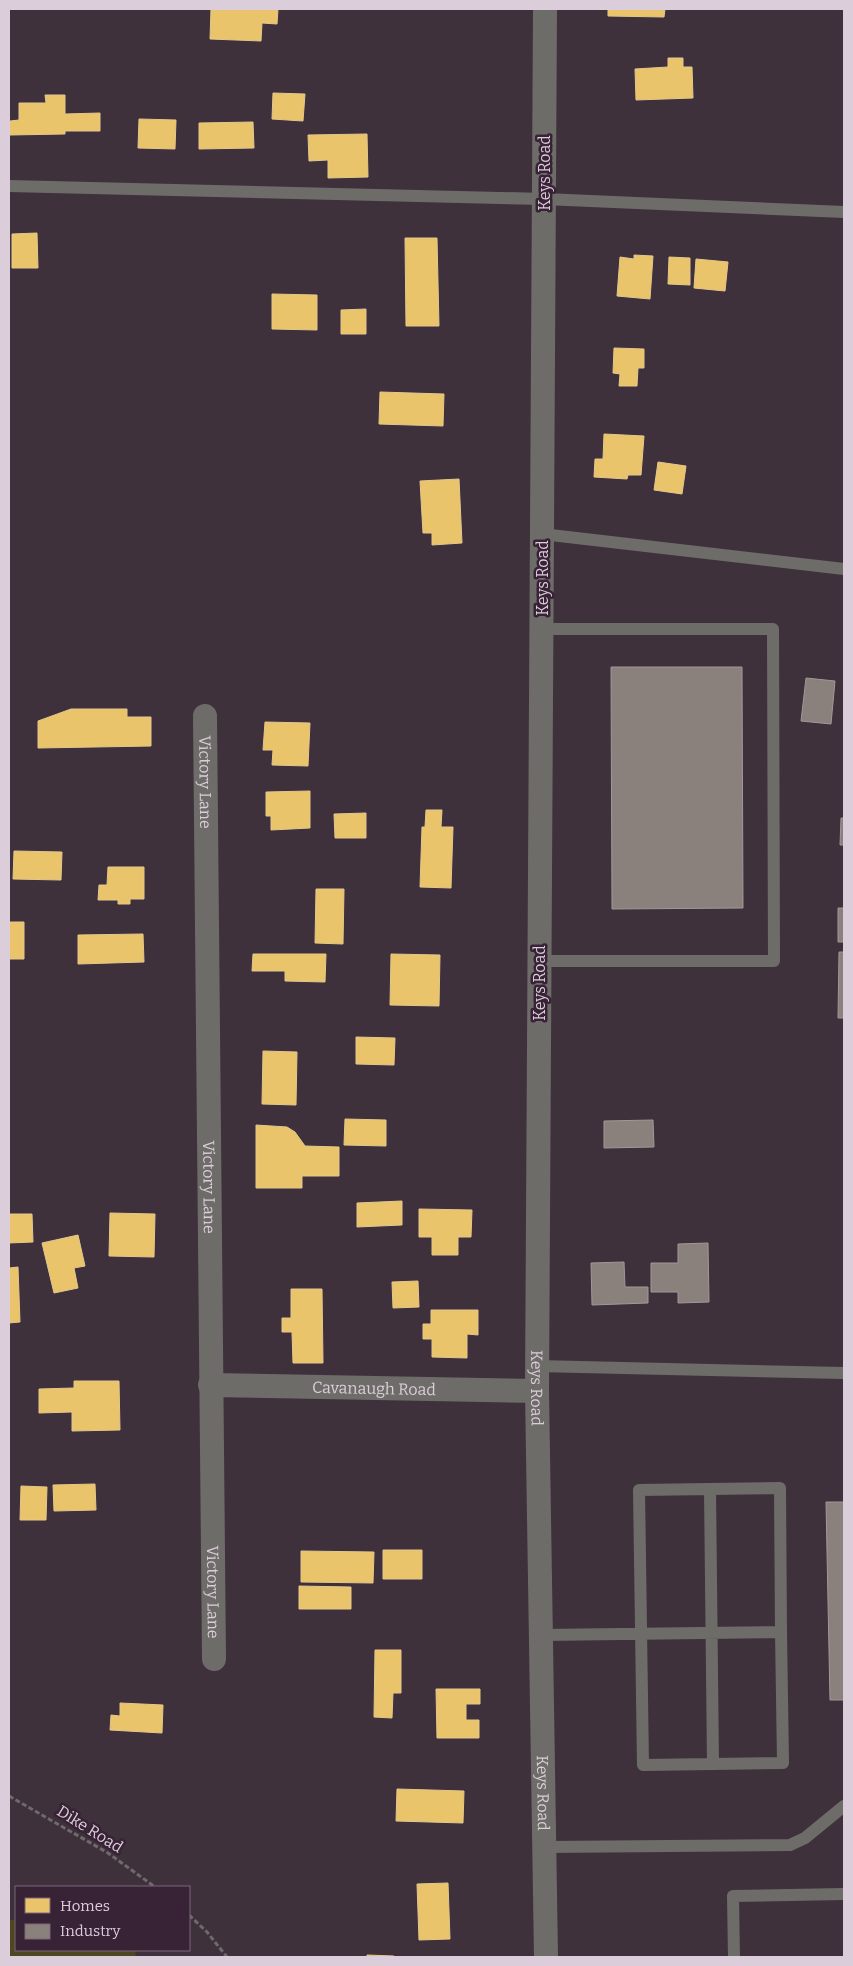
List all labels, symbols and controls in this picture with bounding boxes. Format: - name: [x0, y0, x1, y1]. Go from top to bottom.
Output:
- street label: Keys Road: [535, 135, 554, 211]
- street label: Keys Road: [533, 540, 552, 616]
- street label: Victory Lane: [196, 735, 216, 829]
- street label: Keys Road: [530, 945, 549, 1021]
- street label: Victory Lane: [200, 1140, 219, 1234]
- street label: Keys Road: [527, 1350, 547, 1426]
- street label: Cavanaugh Road: [312, 1377, 436, 1399]
- street label: Victory Lane: [203, 1545, 223, 1639]
- street label: Keys Road: [533, 1755, 553, 1831]
- street label: Dike Road: [54, 1801, 127, 1857]
- legend: [15, 1886, 190, 1951]
- text: Homes: [60, 1897, 110, 1915]
- text: Industry: [60, 1922, 120, 1940]

